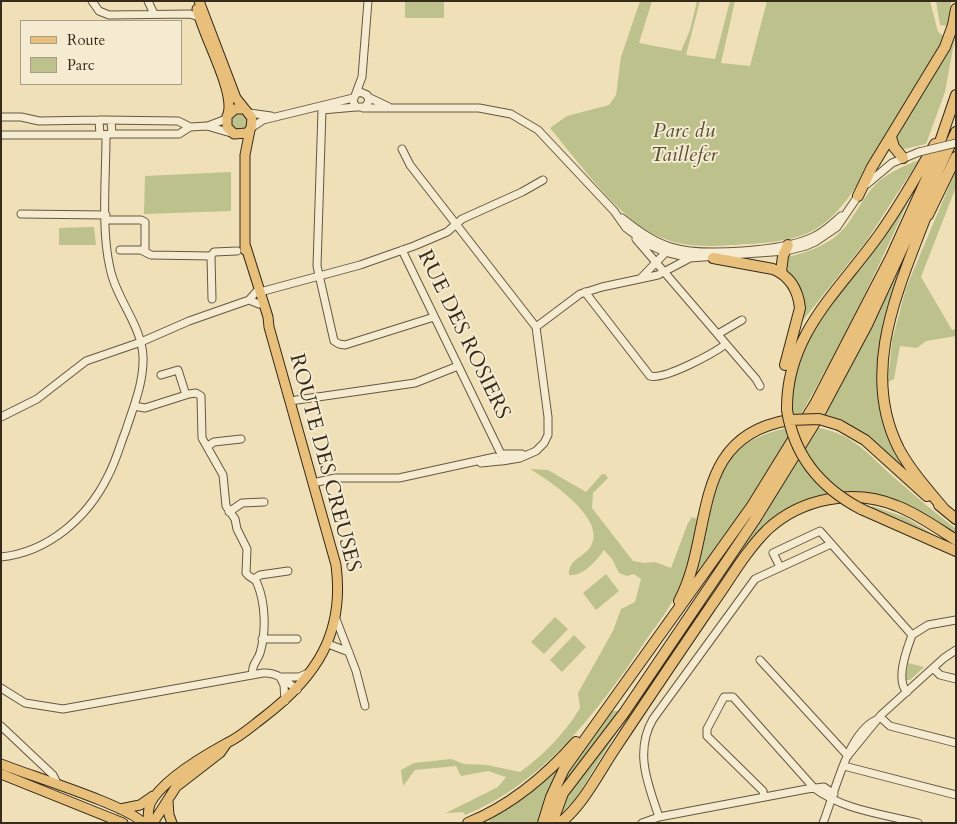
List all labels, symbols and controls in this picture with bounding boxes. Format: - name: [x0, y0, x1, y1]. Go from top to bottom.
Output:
- legend: [20, 20, 182, 85]
- text: Route: [67, 30, 105, 50]
- text: Parc: [67, 55, 95, 75]
- park label: Parc du Taillefer: [651, 119, 717, 169]
- street label: RUE DES ROSIERS: [411, 246, 515, 424]
- street label: ROUTE DES CREUSES: [283, 351, 365, 575]

